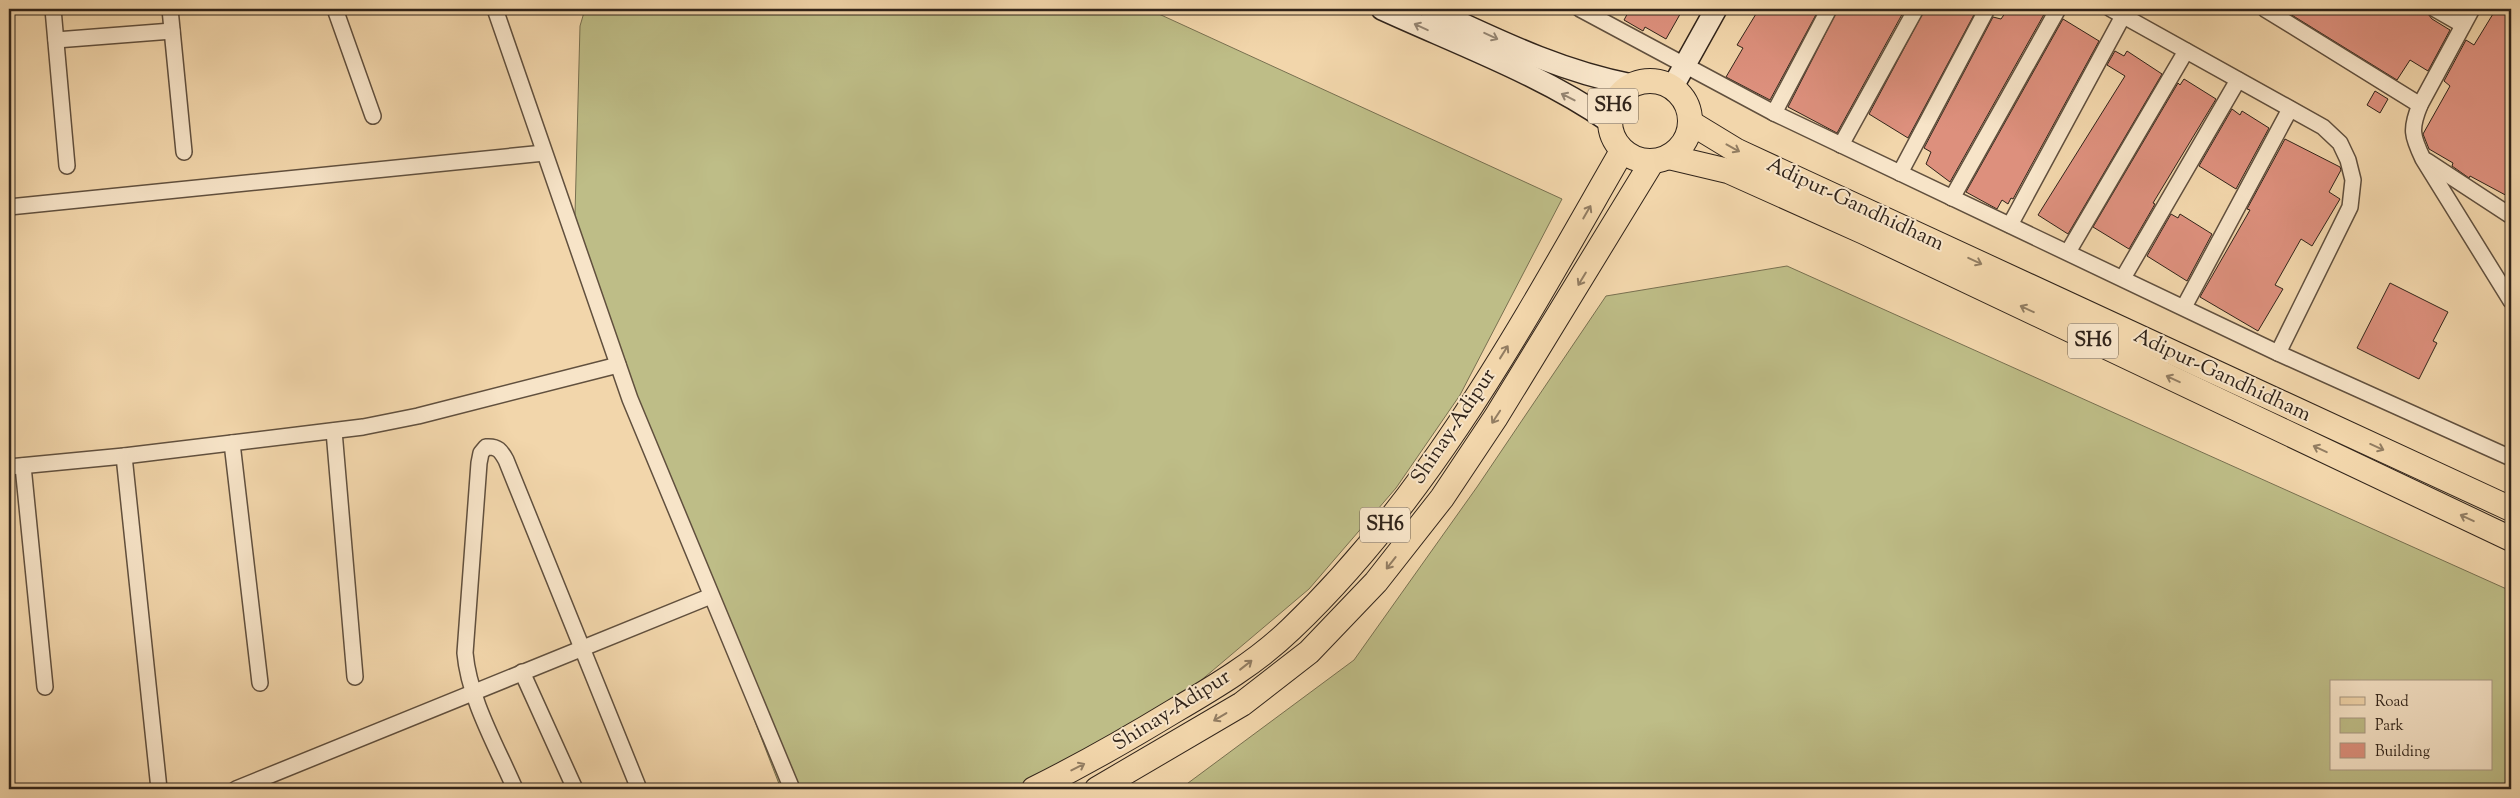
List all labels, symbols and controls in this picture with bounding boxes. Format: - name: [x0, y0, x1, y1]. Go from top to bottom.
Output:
- one-way arrow: [1414, 22, 1429, 32]
- one-way arrow: [1483, 32, 1498, 42]
- road number: SH6: [1588, 88, 1638, 124]
- one-way arrow: [1561, 92, 1576, 101]
- one-way arrow: [1725, 143, 1740, 153]
- street label: Adipur-Gandhidham: [1761, 151, 1949, 259]
- one-way arrow: [1582, 206, 1592, 220]
- one-way arrow: [1967, 257, 1982, 267]
- one-way arrow: [1577, 271, 1587, 285]
- one-way arrow: [2019, 304, 2034, 314]
- street label: Adipur-Gandhidham: [2128, 322, 2316, 430]
- road number: SH6: [2068, 324, 2118, 358]
- one-way arrow: [1499, 346, 1509, 360]
- street label: Shinay-Adipur: [1404, 363, 1504, 491]
- one-way arrow: [2166, 374, 2181, 383]
- one-way arrow: [1491, 409, 1501, 423]
- one-way arrow: [2313, 443, 2328, 453]
- one-way arrow: [2369, 443, 2384, 452]
- road number: SH6: [1360, 508, 1410, 542]
- one-way arrow: [2460, 513, 2475, 522]
- one-way arrow: [1386, 556, 1397, 569]
- one-way arrow: [1239, 659, 1252, 670]
- street label: Shinay-Adipur: [1107, 663, 1237, 759]
- legend: [2330, 680, 2492, 770]
- text: Road: [2375, 692, 2409, 713]
- one-way arrow: [1213, 713, 1227, 723]
- text: Park: [2375, 716, 2404, 737]
- text: Building: [2375, 742, 2430, 763]
- one-way arrow: [1070, 762, 1085, 772]

